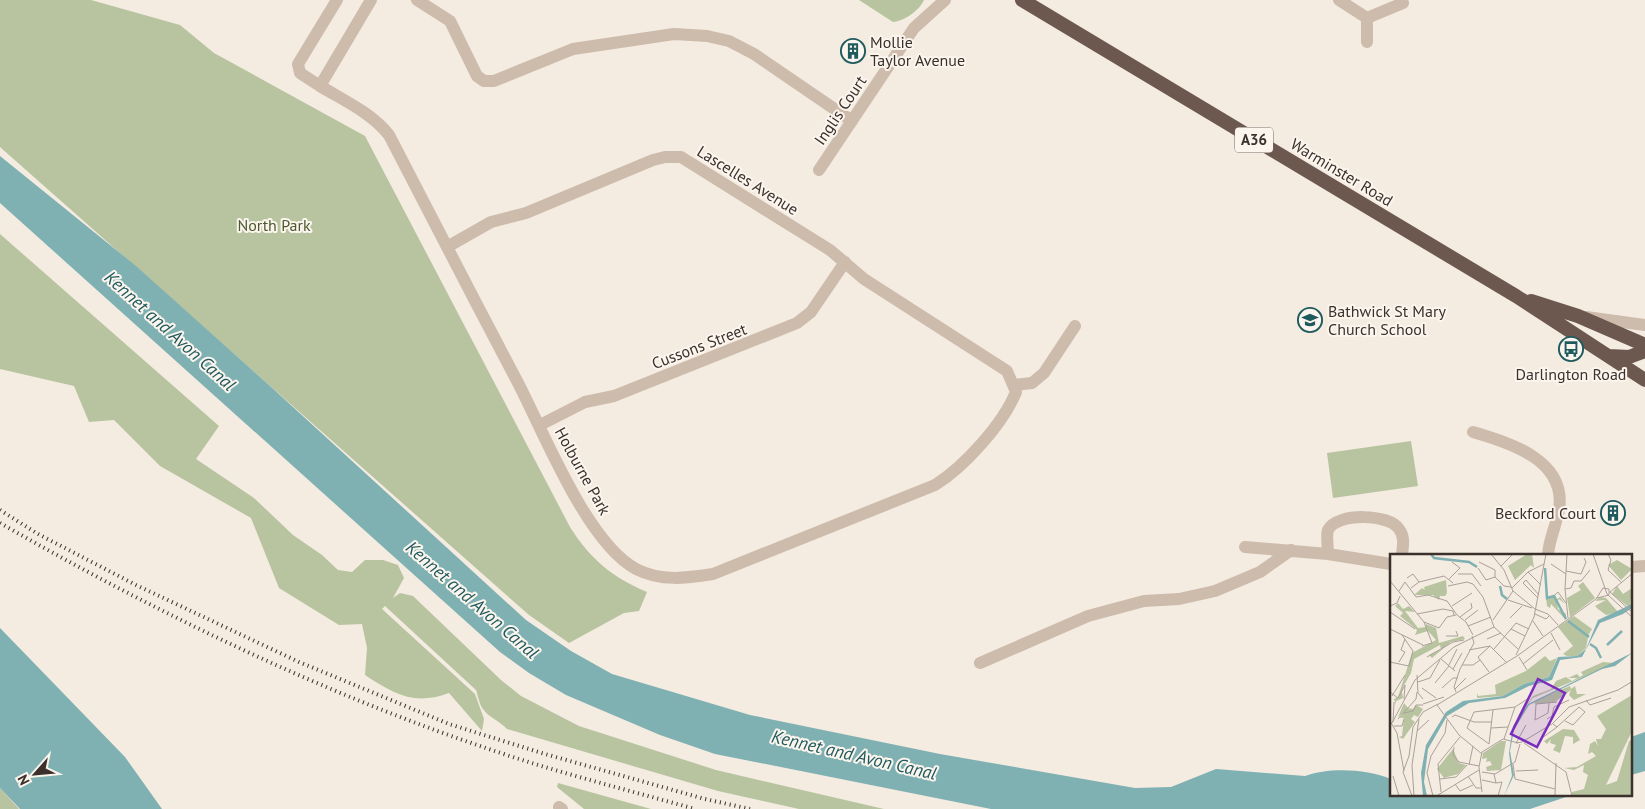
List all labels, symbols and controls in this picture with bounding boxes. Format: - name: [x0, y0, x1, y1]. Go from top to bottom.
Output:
- place label: Mollie Taylor Avenue: [870, 32, 965, 70]
- building icon: Mollie Taylor Avenue: [840, 38, 866, 64]
- street label: Inglis Court: [810, 71, 871, 148]
- road number: A36: [1235, 128, 1273, 152]
- street label: Warminster Road: [1287, 134, 1397, 210]
- street label: Lascelles Avenue: [694, 141, 802, 219]
- park label: North Park: [237, 215, 311, 235]
- water label: Kennet and Avon Canal: [100, 266, 241, 396]
- place label: Bathwick St Mary Church School: [1328, 301, 1446, 339]
- school or university icon: Bathwick St Mary Church School: [1297, 307, 1323, 333]
- street label: Cussons Street: [649, 319, 750, 373]
- bus stop icon: Darlington Road: [1558, 336, 1584, 362]
- place label: Darlington Road: [1516, 364, 1626, 384]
- street label: Holburne Park: [551, 424, 615, 519]
- building icon: Beckford Court: [1600, 500, 1626, 526]
- place label: Beckford Court: [1495, 503, 1597, 523]
- water label: Kennet and Avon Canal: [401, 536, 544, 664]
- inset map: [1390, 554, 1632, 796]
- water label: Kennet and Avon Canal: [769, 724, 939, 785]
- north arrow: [10, 749, 60, 799]
- text: N: [13, 772, 34, 788]

